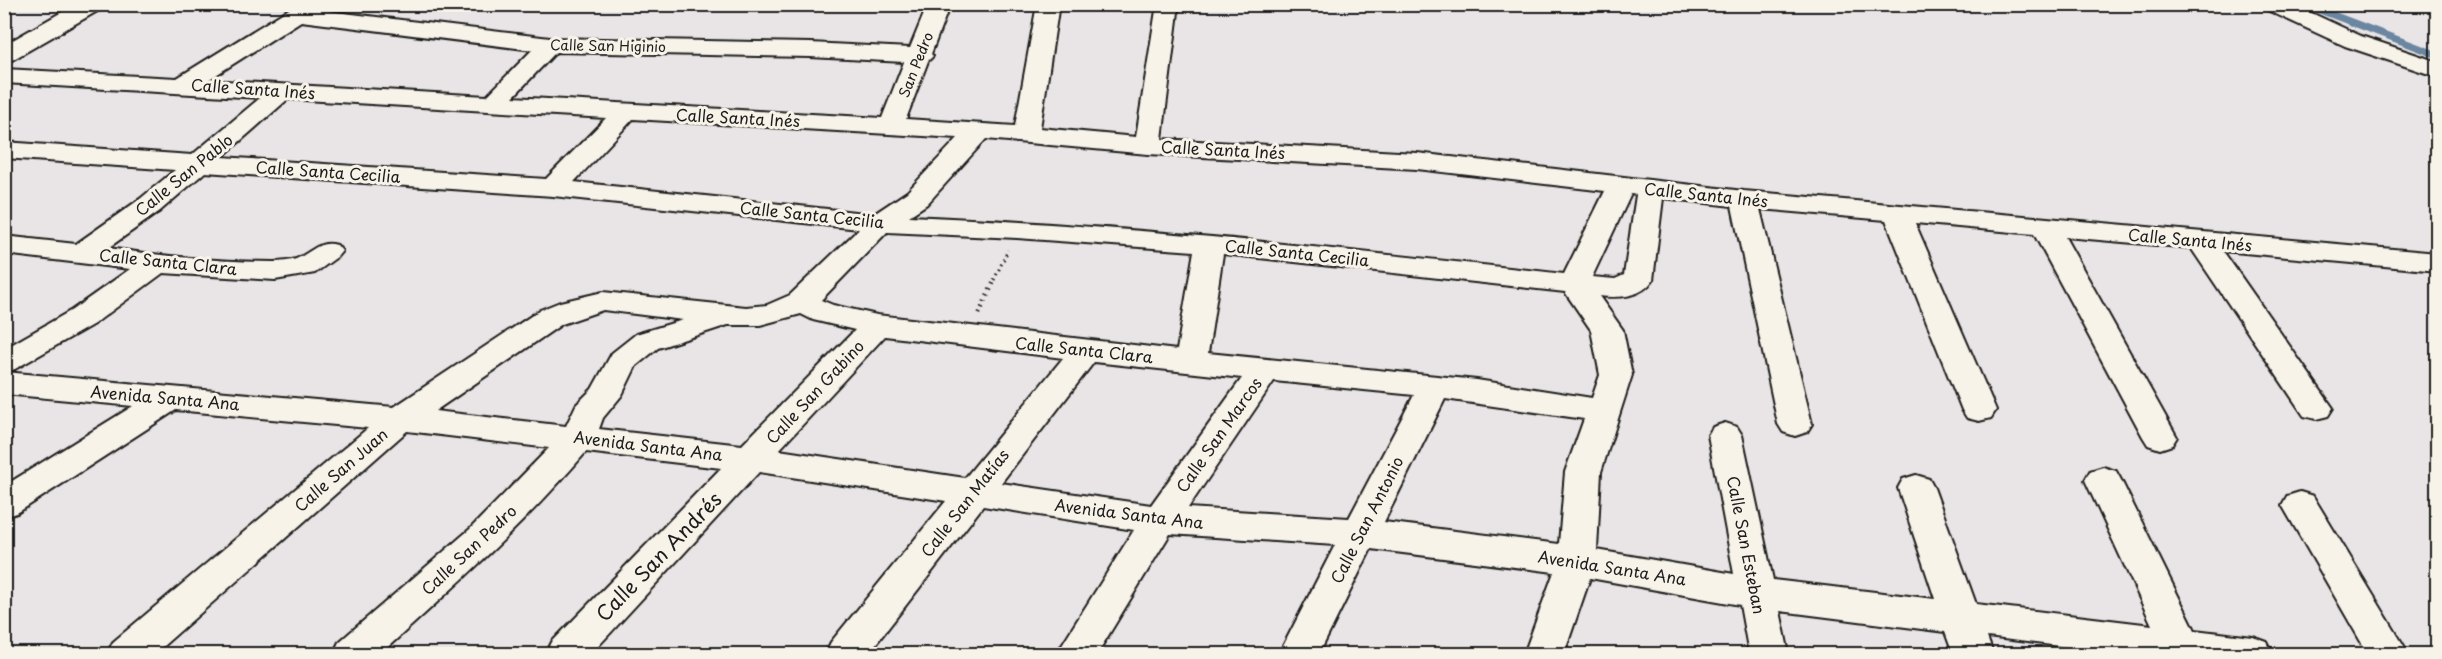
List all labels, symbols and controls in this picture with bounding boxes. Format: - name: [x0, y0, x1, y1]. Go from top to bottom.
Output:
- street label: San Pedro: [893, 29, 938, 101]
- street label: Calle San Higinio: [550, 34, 666, 57]
- street label: Calle Santa Inés: [190, 72, 316, 104]
- street label: Calle Santa Inés: [675, 102, 801, 132]
- street label: Calle San Pablo: [129, 127, 237, 221]
- street label: Calle Santa Inés: [1160, 134, 1286, 164]
- street label: Calle Santa Cecilia: [255, 154, 401, 188]
- street label: Calle Santa Inés: [1643, 176, 1769, 212]
- street label: Calle Santa Cecilia: [739, 194, 886, 234]
- street label: Calle Santa Inés: [2127, 222, 2253, 256]
- street label: Calle Santa Cecilia: [1224, 232, 1371, 272]
- street label: Calle Santa Clara: [98, 242, 238, 280]
- street label: Calle Santa Clara: [1014, 330, 1154, 368]
- street label: Calle San Gabino: [760, 334, 869, 449]
- street label: Calle San Marcos: [1169, 372, 1267, 497]
- street label: Avenida Santa Ana: [89, 379, 241, 415]
- street label: Calle San Juan: [288, 422, 392, 517]
- street label: Avenida Santa Ana: [572, 424, 724, 466]
- street label: Calle San Matías: [914, 443, 1014, 561]
- street label: Calle San Antonio: [1324, 452, 1409, 587]
- street label: Calle San Esteban: [1722, 474, 1772, 616]
- street label: Calle San Andrés: [588, 485, 728, 628]
- street label: Avenida Santa Ana: [1053, 492, 1205, 534]
- street label: Calle San Pedro: [415, 499, 521, 600]
- street label: Avenida Santa Ana: [1536, 543, 1688, 591]

